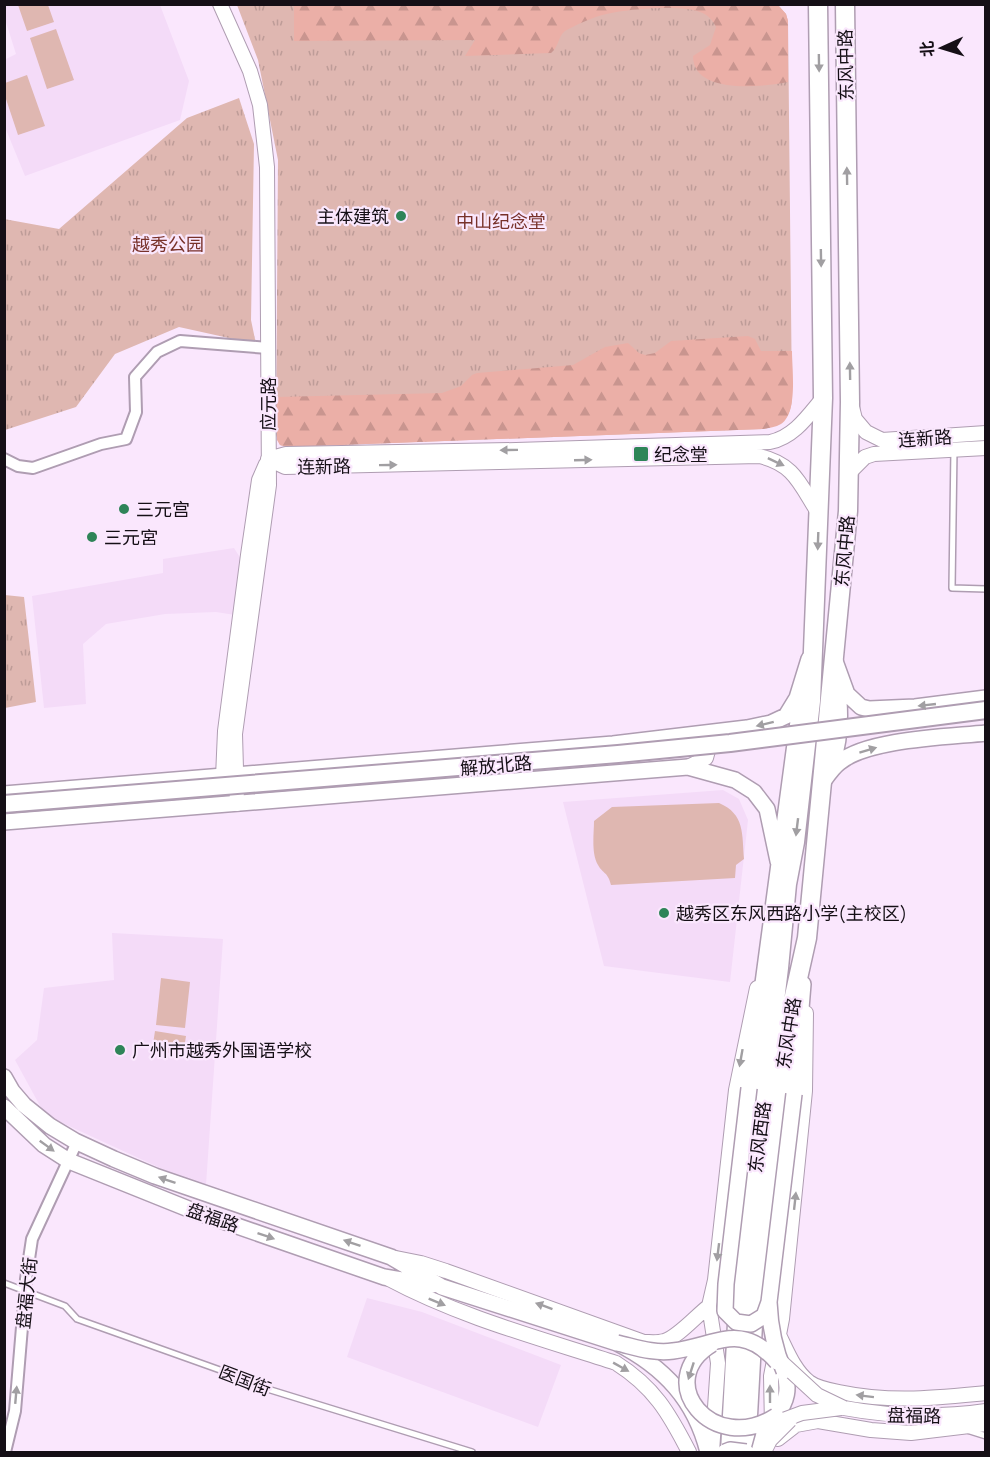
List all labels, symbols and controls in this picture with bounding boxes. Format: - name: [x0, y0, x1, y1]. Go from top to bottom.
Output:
- north arrow: [912, 18, 972, 78]
- street label: 东风中路: [832, 29, 858, 101]
- text: 北: [916, 40, 939, 58]
- one-way arrow: [814, 53, 823, 72]
- one-way arrow: [842, 167, 852, 186]
- place label: 主体建筑: [317, 204, 389, 228]
- marker: 主体建筑: [394, 209, 408, 223]
- park label: 中山纪念堂: [456, 209, 546, 233]
- park label: 越秀公园: [132, 232, 204, 256]
- one-way arrow: [816, 248, 826, 267]
- one-way arrow: [845, 362, 855, 381]
- street label: 应元路: [256, 377, 280, 431]
- street label: 连新路: [897, 424, 953, 452]
- place label: 纪念堂: [654, 442, 708, 466]
- one-way arrow: [499, 445, 518, 455]
- marker: 纪念堂: [632, 445, 650, 463]
- street label: 连新路: [297, 454, 351, 478]
- one-way arrow: [573, 455, 592, 464]
- one-way arrow: [768, 458, 785, 467]
- one-way arrow: [378, 460, 397, 470]
- place label: 三元宫: [136, 497, 190, 521]
- marker: 三元宫: [117, 502, 131, 516]
- street label: 东风中路: [829, 514, 859, 588]
- place label: 三元宮: [104, 525, 158, 549]
- marker: 三元宮: [85, 530, 99, 544]
- one-way arrow: [814, 531, 823, 550]
- one-way arrow: [918, 700, 937, 710]
- one-way arrow: [756, 720, 774, 729]
- one-way arrow: [859, 745, 877, 754]
- street label: 解放北路: [459, 750, 533, 780]
- one-way arrow: [792, 818, 801, 837]
- place label: 越秀区东风西路小学(主校区): [676, 901, 907, 925]
- marker: 越秀区东风西路小学(主校区): [657, 906, 671, 920]
- street label: 东风中路: [771, 996, 805, 1070]
- place label: 广州市越秀外国语学校: [132, 1038, 312, 1062]
- marker: 广州市越秀外国语学校: [113, 1043, 127, 1057]
- one-way arrow: [737, 1049, 746, 1068]
- street label: 东风西路: [743, 1100, 775, 1174]
- one-way arrow: [40, 1140, 55, 1152]
- one-way arrow: [158, 1175, 176, 1184]
- one-way arrow: [790, 1191, 799, 1210]
- street label: 盘福路: [184, 1197, 242, 1237]
- one-way arrow: [257, 1232, 275, 1241]
- one-way arrow: [343, 1238, 361, 1248]
- one-way arrow: [713, 1242, 723, 1261]
- street label: 盘福大街: [10, 1256, 42, 1330]
- one-way arrow: [428, 1298, 446, 1307]
- one-way arrow: [534, 1301, 552, 1311]
- street label: 医国街: [215, 1359, 275, 1401]
- one-way arrow: [612, 1362, 629, 1372]
- one-way arrow: [686, 1362, 696, 1380]
- one-way arrow: [765, 1385, 775, 1404]
- one-way arrow: [12, 1386, 21, 1405]
- one-way arrow: [855, 1391, 874, 1401]
- street label: 盘福路: [887, 1403, 941, 1427]

